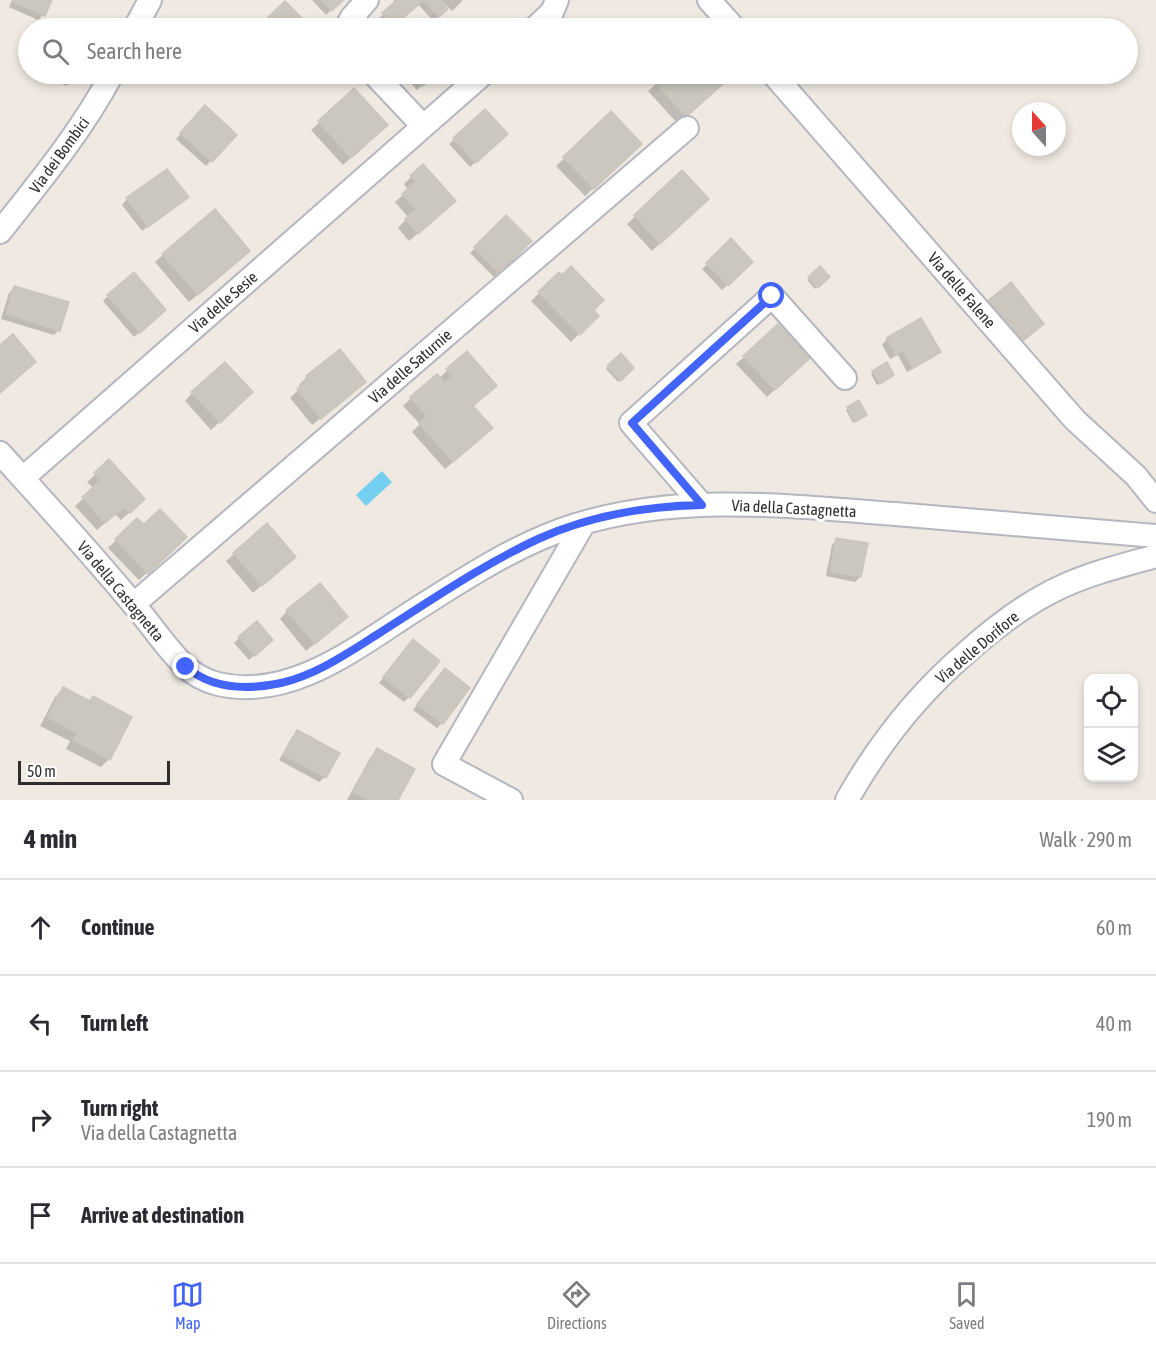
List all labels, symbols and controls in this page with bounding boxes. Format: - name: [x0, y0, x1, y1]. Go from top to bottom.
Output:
- search box: [18, 18, 1138, 84]
- icon: search: [39, 35, 72, 68]
- text: Search here: [87, 38, 182, 64]
- north arrow: [1012, 102, 1066, 156]
- street label: Via dei Bombici: [25, 114, 93, 196]
- street label: Via delle Falene: [924, 249, 1000, 331]
- street label: Via delle Sesie: [185, 268, 261, 336]
- route start: [758, 282, 784, 308]
- street label: Via delle Saturnie: [365, 325, 455, 407]
- street label: Via della Castagnetta: [731, 496, 857, 521]
- street label: Via della Castagnetta: [73, 537, 168, 645]
- street label: Via delle Dorifore: [932, 607, 1022, 687]
- route end: [172, 653, 198, 679]
- map controls: [1084, 674, 1138, 782]
- button: locate: [1084, 674, 1138, 728]
- button: layers: [1084, 728, 1138, 782]
- scale bar: [18, 758, 170, 786]
- text: 50 m: [27, 762, 56, 780]
- text: 4 min: [24, 824, 77, 854]
- text: Walk · 290 m: [1040, 828, 1132, 851]
- icon: ahead: [24, 911, 57, 944]
- text: Continue: [81, 914, 155, 940]
- text: 60 m: [1096, 916, 1132, 939]
- icon: left: [24, 1007, 57, 1040]
- text: Turn left: [81, 1010, 148, 1036]
- text: 40 m: [1096, 1012, 1132, 1035]
- text: Turn right: [81, 1095, 158, 1121]
- icon: right: [24, 1103, 57, 1136]
- text: 190 m: [1087, 1108, 1132, 1131]
- text: Via della Castagnetta: [81, 1121, 237, 1144]
- icon: arrive: [24, 1199, 57, 1232]
- text: Arrive at destination: [81, 1202, 244, 1228]
- tab: Map: [171, 1278, 204, 1332]
- tab: Directions: [547, 1278, 607, 1332]
- tab: Saved: [949, 1278, 985, 1332]

